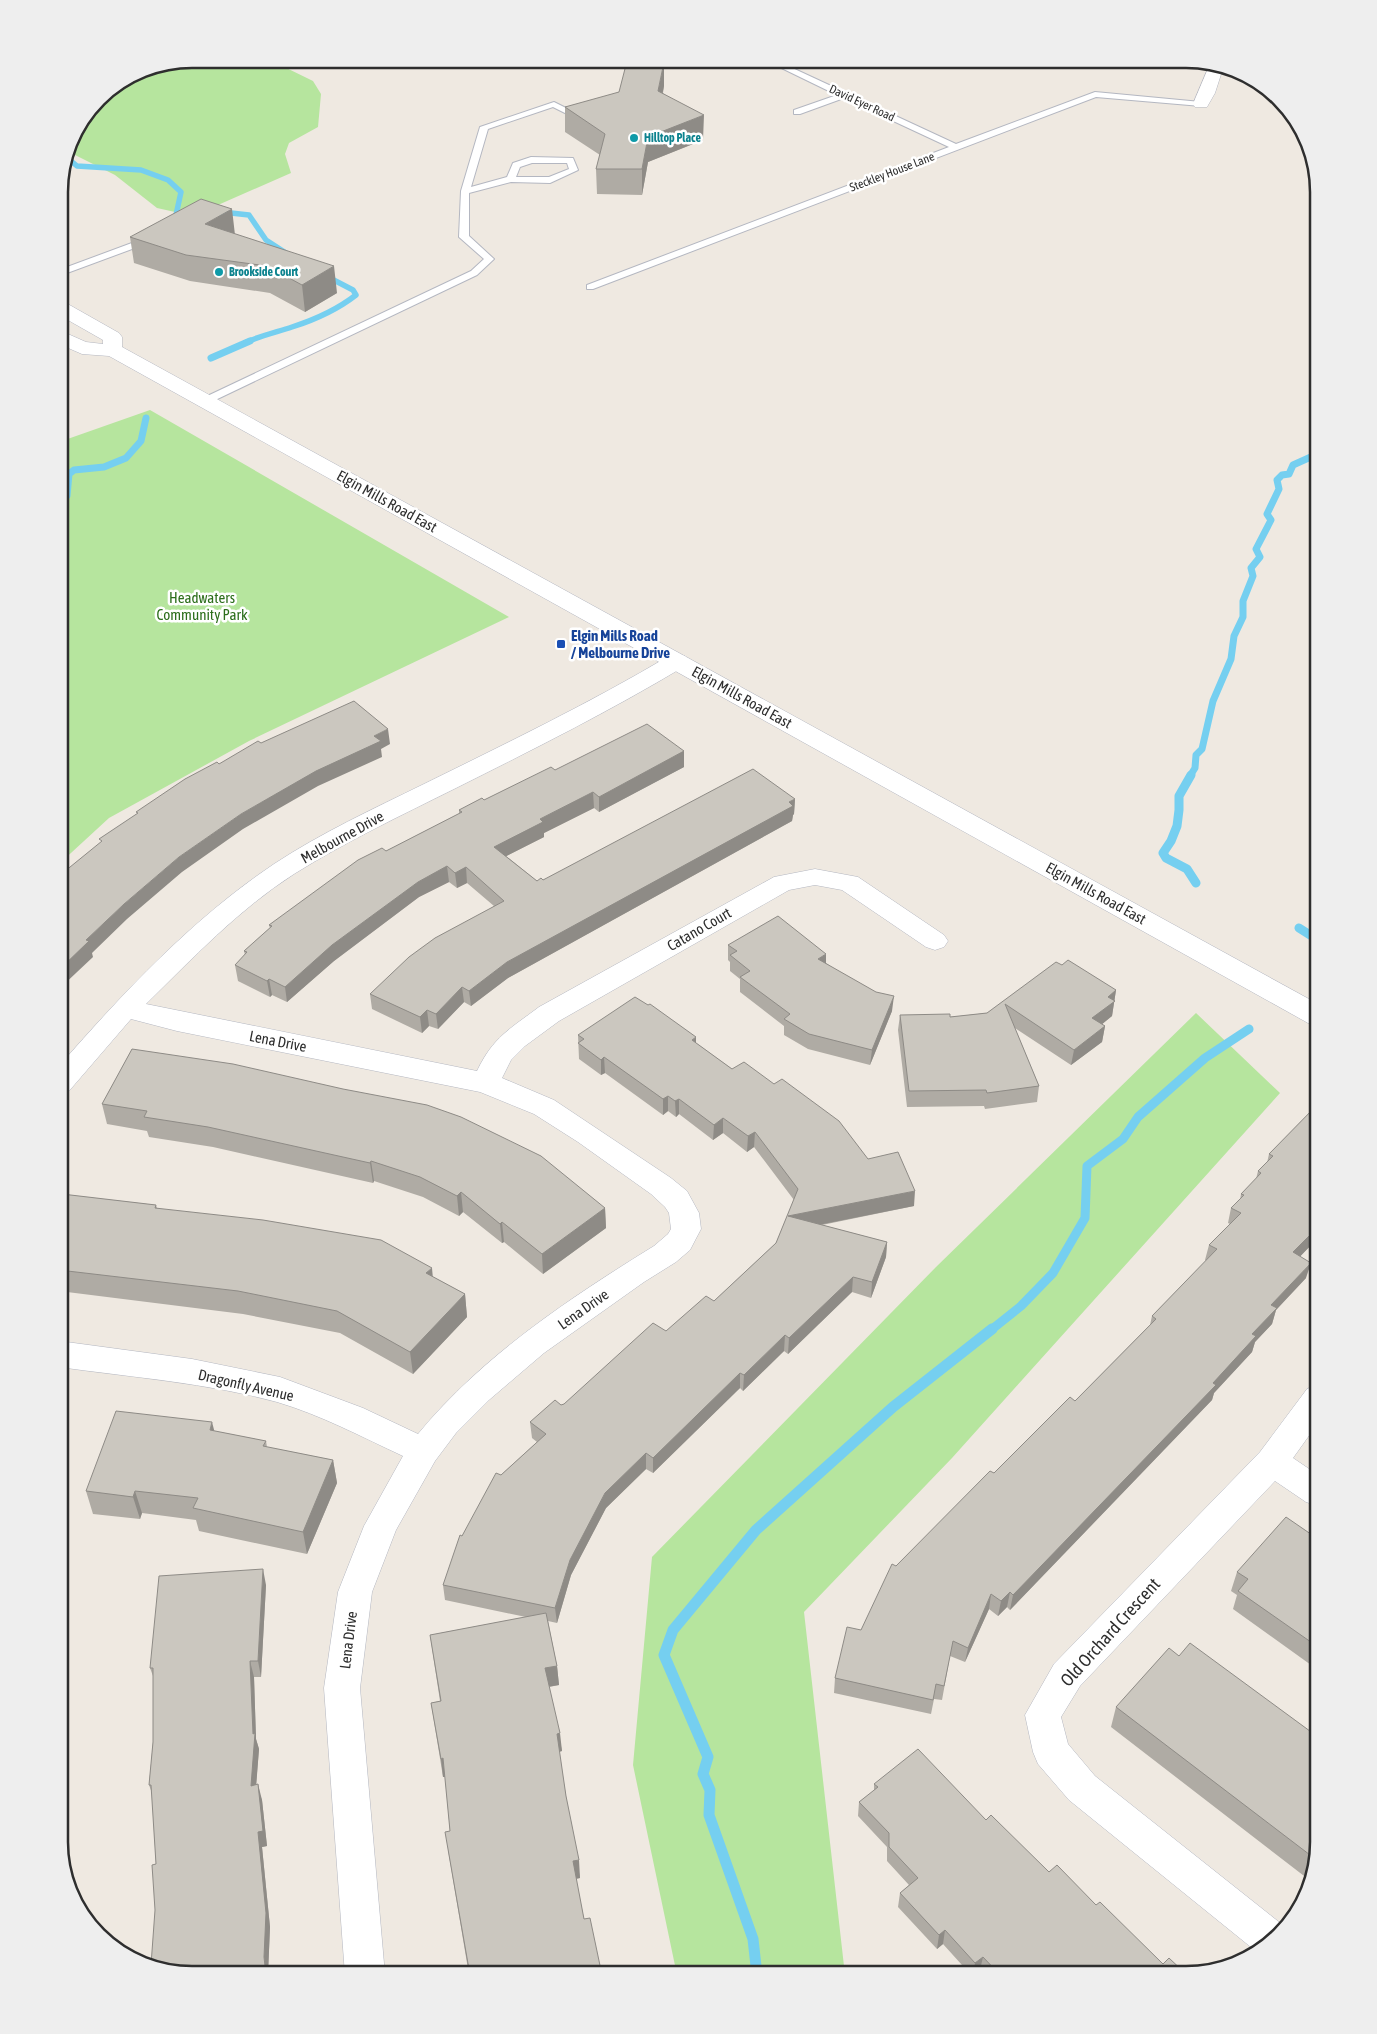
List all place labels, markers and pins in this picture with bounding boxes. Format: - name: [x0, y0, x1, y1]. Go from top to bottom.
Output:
- place label: Hilltop Place: [644, 131, 701, 145]
- marker: Hilltop Place: [628, 132, 640, 144]
- place label: Brookside Court: [229, 265, 299, 279]
- marker: Brookside Court: [213, 266, 225, 278]
- place label: Elgin Mills Road / Melbourne Drive: [571, 627, 670, 661]
- marker: Elgin Mills Road / Melbourne Drive: [555, 638, 567, 650]

